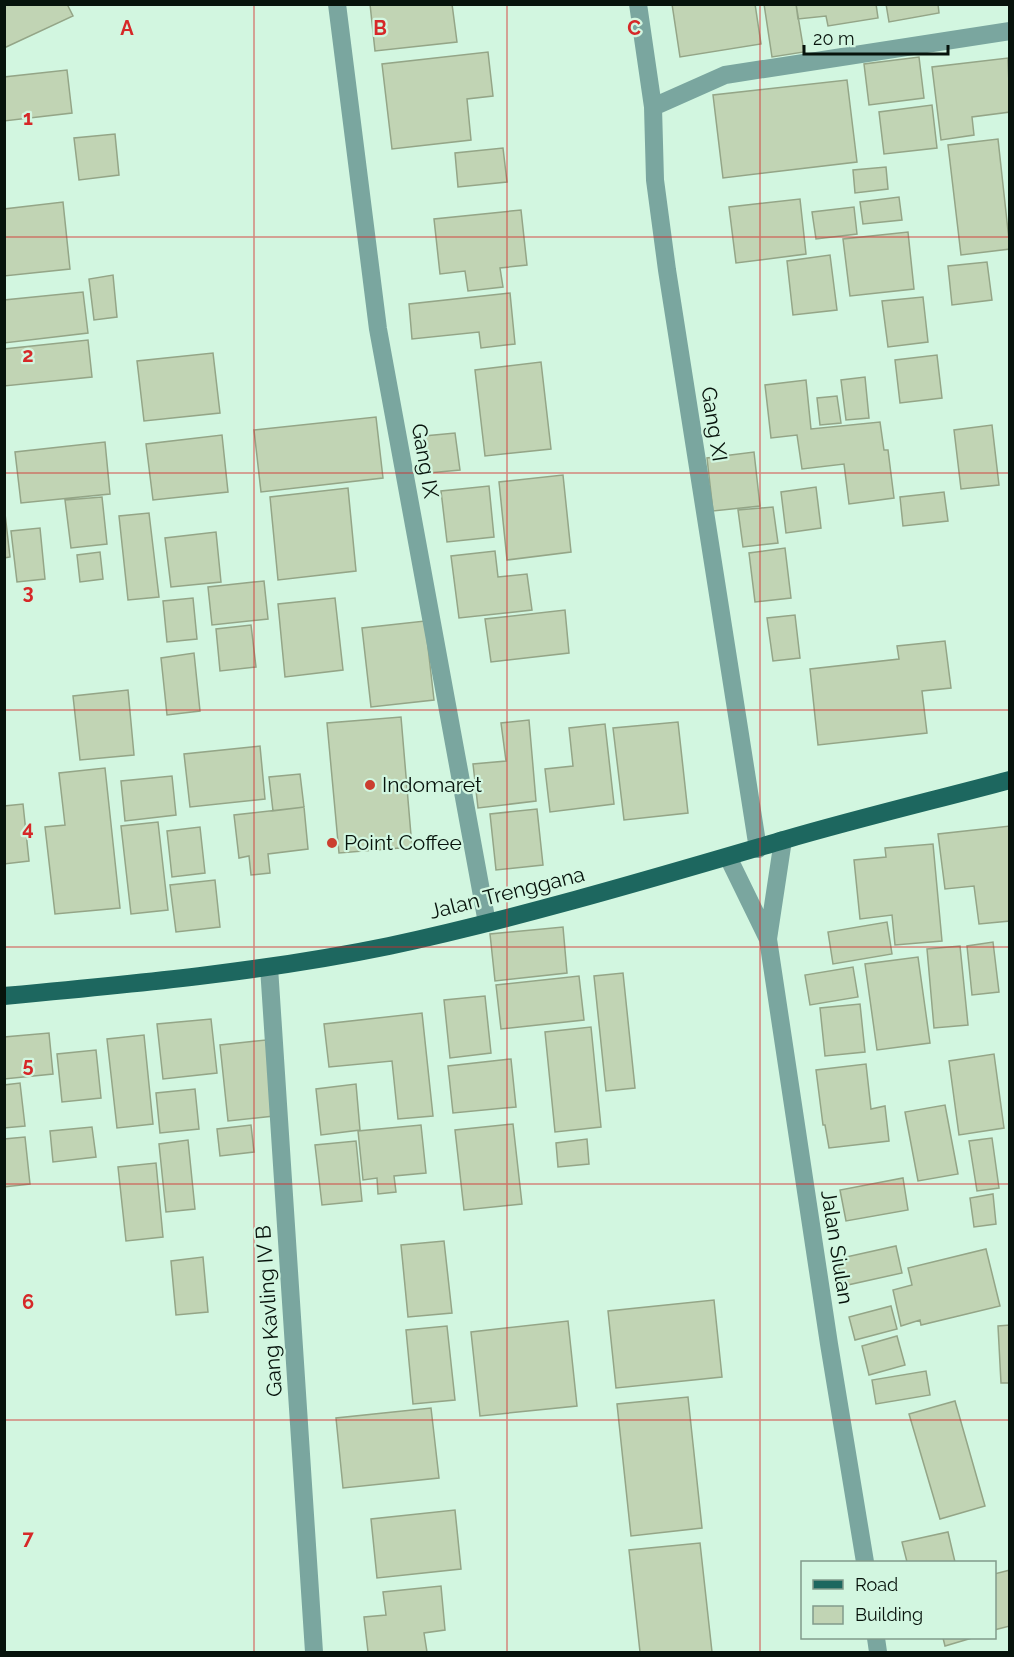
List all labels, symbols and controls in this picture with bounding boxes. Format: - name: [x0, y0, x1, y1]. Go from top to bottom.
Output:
- text: A: [120, 16, 134, 40]
- text: B: [373, 16, 387, 40]
- text: C: [627, 16, 641, 40]
- scale bar: [804, 18, 948, 56]
- text: 20 m: [813, 28, 855, 49]
- text: 1: [23, 106, 33, 130]
- text: 2: [22, 343, 34, 367]
- street label: Gang XI: [696, 385, 733, 463]
- street label: Gang IX: [407, 422, 444, 501]
- text: 3: [22, 580, 34, 604]
- place label: Indomaret: [382, 772, 482, 797]
- marker: Indomaret: [363, 778, 377, 792]
- text: 4: [22, 816, 34, 840]
- place label: Point Coffee: [344, 830, 462, 855]
- marker: Point Coffee: [325, 836, 339, 850]
- street label: Jalan Trenggana: [427, 861, 587, 924]
- text: 5: [22, 1053, 34, 1077]
- street label: Jalan Siulan: [816, 1188, 859, 1306]
- street label: Gang Kavling IV B: [250, 1224, 287, 1398]
- text: 6: [22, 1290, 34, 1314]
- text: 7: [22, 1526, 34, 1550]
- legend: [801, 1561, 996, 1639]
- text: Road: [855, 1574, 898, 1595]
- text: Building: [855, 1604, 923, 1625]

